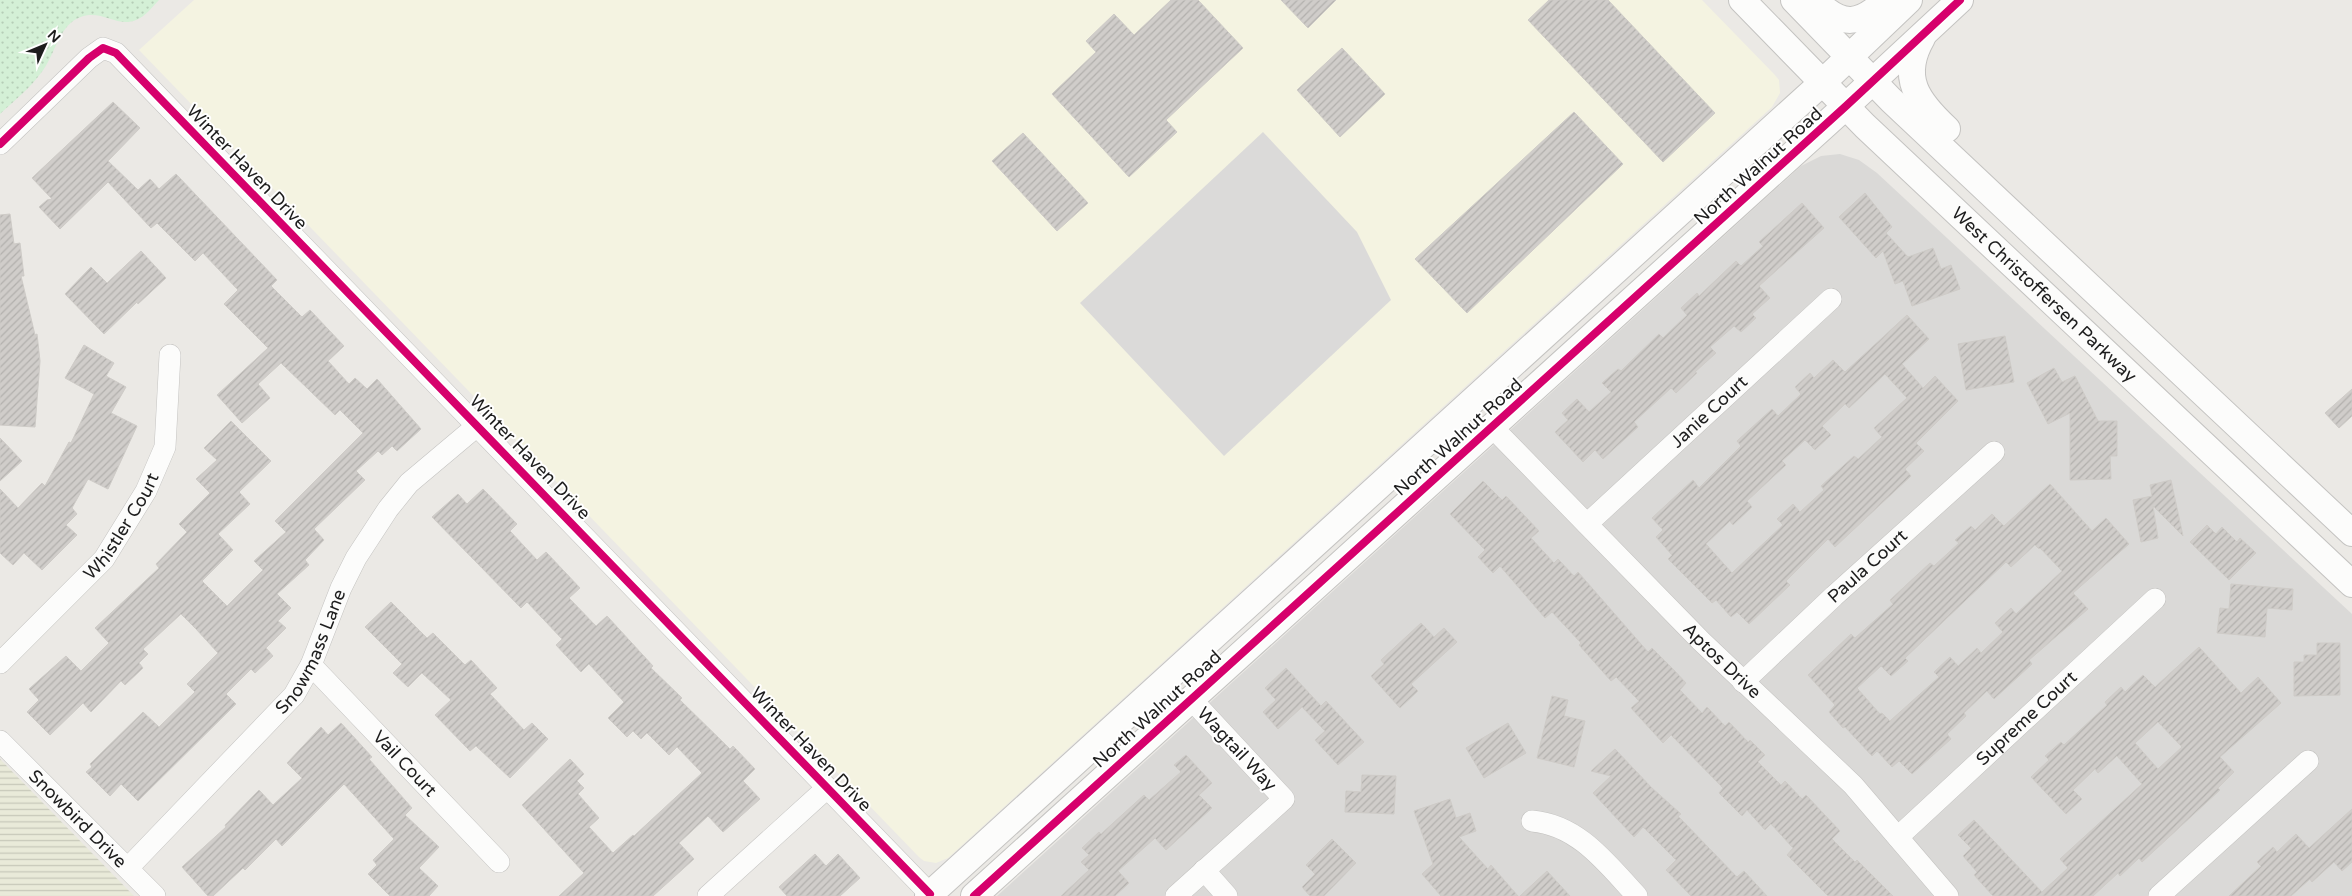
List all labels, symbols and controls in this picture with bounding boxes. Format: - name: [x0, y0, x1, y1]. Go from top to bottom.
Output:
- north arrow: [20, 20, 70, 70]
- text: N: [44, 26, 64, 46]
- street label: Winter Haven Drive: [182, 100, 312, 234]
- street label: North Walnut Road: [1689, 103, 1827, 229]
- street label: West Christoffersen Parkway: [1947, 202, 2142, 387]
- street label: Janie Court: [1666, 370, 1752, 452]
- street label: North Walnut Road: [1389, 374, 1527, 500]
- street label: Winter Haven Drive: [465, 390, 595, 524]
- street label: Whistler Court: [79, 469, 164, 584]
- street label: Paula Court: [1823, 524, 1912, 608]
- street label: Snowmass Lane: [271, 586, 350, 719]
- street label: Aptos Drive: [1678, 618, 1766, 703]
- street label: North Walnut Road: [1088, 646, 1226, 772]
- street label: Supreme Court: [1971, 666, 2081, 770]
- street label: Winter Haven Drive: [746, 682, 876, 816]
- street label: Wagtail Way: [1193, 702, 1282, 796]
- street label: Vail Court: [368, 726, 442, 801]
- street label: Snowbird Drive: [24, 765, 131, 872]

